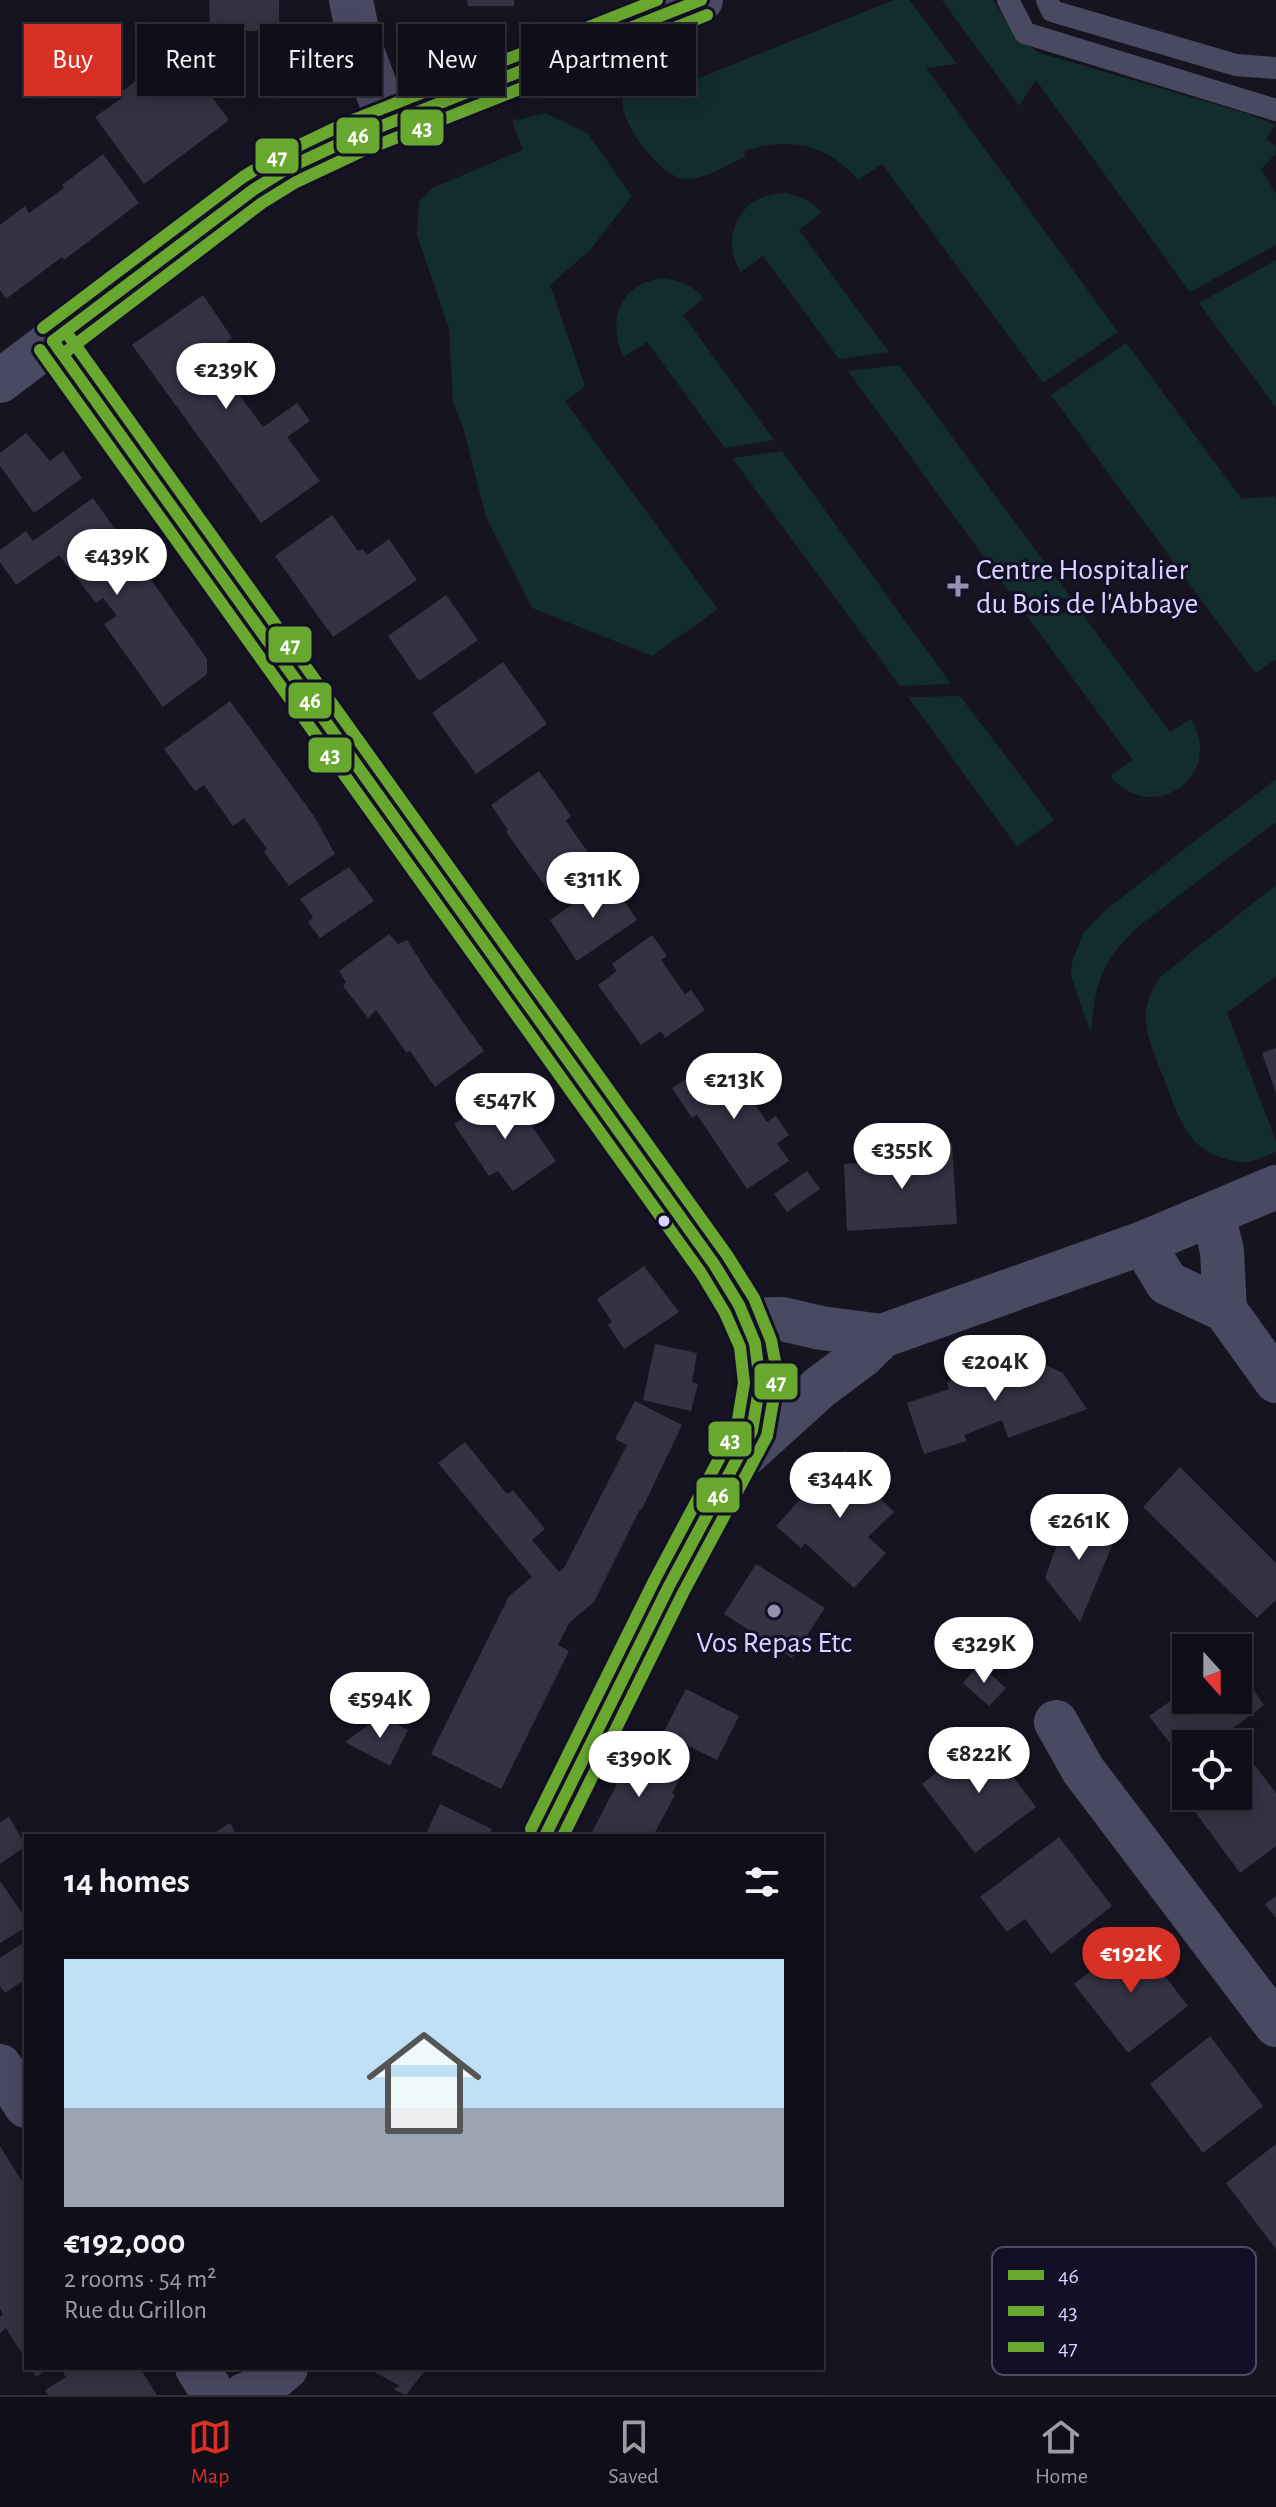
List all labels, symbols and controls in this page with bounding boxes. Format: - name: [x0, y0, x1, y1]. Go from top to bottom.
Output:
- chip: Buy: [24, 24, 121, 96]
- chip: Rent: [137, 24, 244, 96]
- chip: Filters: [260, 24, 382, 96]
- chip: New: [398, 24, 505, 96]
- chip: Apartment: [521, 24, 696, 96]
- line badge: 43: [399, 108, 445, 147]
- line badge: 46: [335, 116, 381, 155]
- text: 43: [412, 117, 432, 139]
- text: 46: [347, 125, 369, 147]
- line badge: 47: [254, 137, 300, 175]
- text: 47: [267, 146, 287, 168]
- pin: €239K: [170, 343, 282, 411]
- text: €239K: [194, 356, 258, 382]
- pin: €439K: [61, 529, 173, 597]
- text: €439K: [85, 542, 149, 568]
- place label: Centre Hospitalier du Bois de l'Abbaye: [976, 555, 1198, 619]
- marker: Centre Hospitalier du Bois de l'Abbaye: [947, 575, 969, 597]
- line badge: 47: [267, 625, 313, 664]
- text: 47: [280, 634, 300, 656]
- line badge: 46: [287, 681, 333, 720]
- text: 46: [299, 690, 321, 712]
- line badge: 43: [307, 736, 353, 774]
- text: 43: [320, 744, 340, 766]
- pin: €311K: [537, 852, 649, 920]
- text: €311K: [564, 865, 622, 891]
- pin: €213K: [678, 1053, 790, 1121]
- text: €213K: [704, 1066, 764, 1092]
- pin: €547K: [449, 1073, 561, 1141]
- text: €547K: [474, 1086, 536, 1112]
- pin: €355K: [846, 1123, 958, 1191]
- text: €355K: [872, 1136, 933, 1162]
- unlabelled marker: [656, 1213, 672, 1229]
- pin: €204K: [939, 1335, 1051, 1403]
- text: €204K: [962, 1348, 1028, 1374]
- line badge: 47: [753, 1362, 799, 1401]
- text: 47: [766, 1371, 786, 1393]
- line badge: 43: [707, 1420, 753, 1458]
- text: 43: [720, 1429, 740, 1451]
- pin: €344K: [784, 1452, 896, 1520]
- text: €344K: [808, 1465, 872, 1491]
- line badge: 46: [695, 1476, 741, 1514]
- text: 46: [707, 1485, 729, 1507]
- pin: €261K: [1023, 1494, 1135, 1562]
- text: €261K: [1048, 1507, 1110, 1533]
- marker: Vos Repas Etc: [765, 1602, 783, 1620]
- pin: €329K: [928, 1617, 1040, 1685]
- place label: Vos Repas Etc: [696, 1628, 852, 1658]
- text: €329K: [952, 1630, 1016, 1656]
- north arrow: [1172, 1634, 1252, 1714]
- map controls: [1172, 1634, 1252, 1810]
- pin: €594K: [324, 1672, 436, 1740]
- text: €594K: [348, 1685, 412, 1711]
- pin: €822K: [923, 1727, 1035, 1795]
- button: locate: [1172, 1730, 1252, 1810]
- pin: €390K: [583, 1731, 695, 1799]
- text: €822K: [947, 1740, 1011, 1766]
- text: €390K: [607, 1744, 671, 1770]
- icon: filters: [740, 1860, 784, 1904]
- text: 14 homes: [64, 1865, 190, 1899]
- pin: €192K: [1075, 1927, 1187, 1995]
- text: €192K: [1100, 1940, 1162, 1966]
- icon: home: [352, 2011, 496, 2155]
- text: €192,000: [64, 2226, 185, 2260]
- legend: [992, 2247, 1256, 2375]
- text: 46: [1058, 2265, 1079, 2287]
- text: 2 rooms · 54 m²: [64, 2266, 216, 2292]
- text: Rue du Grillon: [64, 2297, 207, 2323]
- text: 43: [1058, 2301, 1078, 2323]
- text: 47: [1058, 2337, 1078, 2359]
- tab: Map: [188, 2415, 232, 2489]
- tab: Saved: [608, 2415, 659, 2489]
- tab: Home: [1035, 2415, 1088, 2489]

